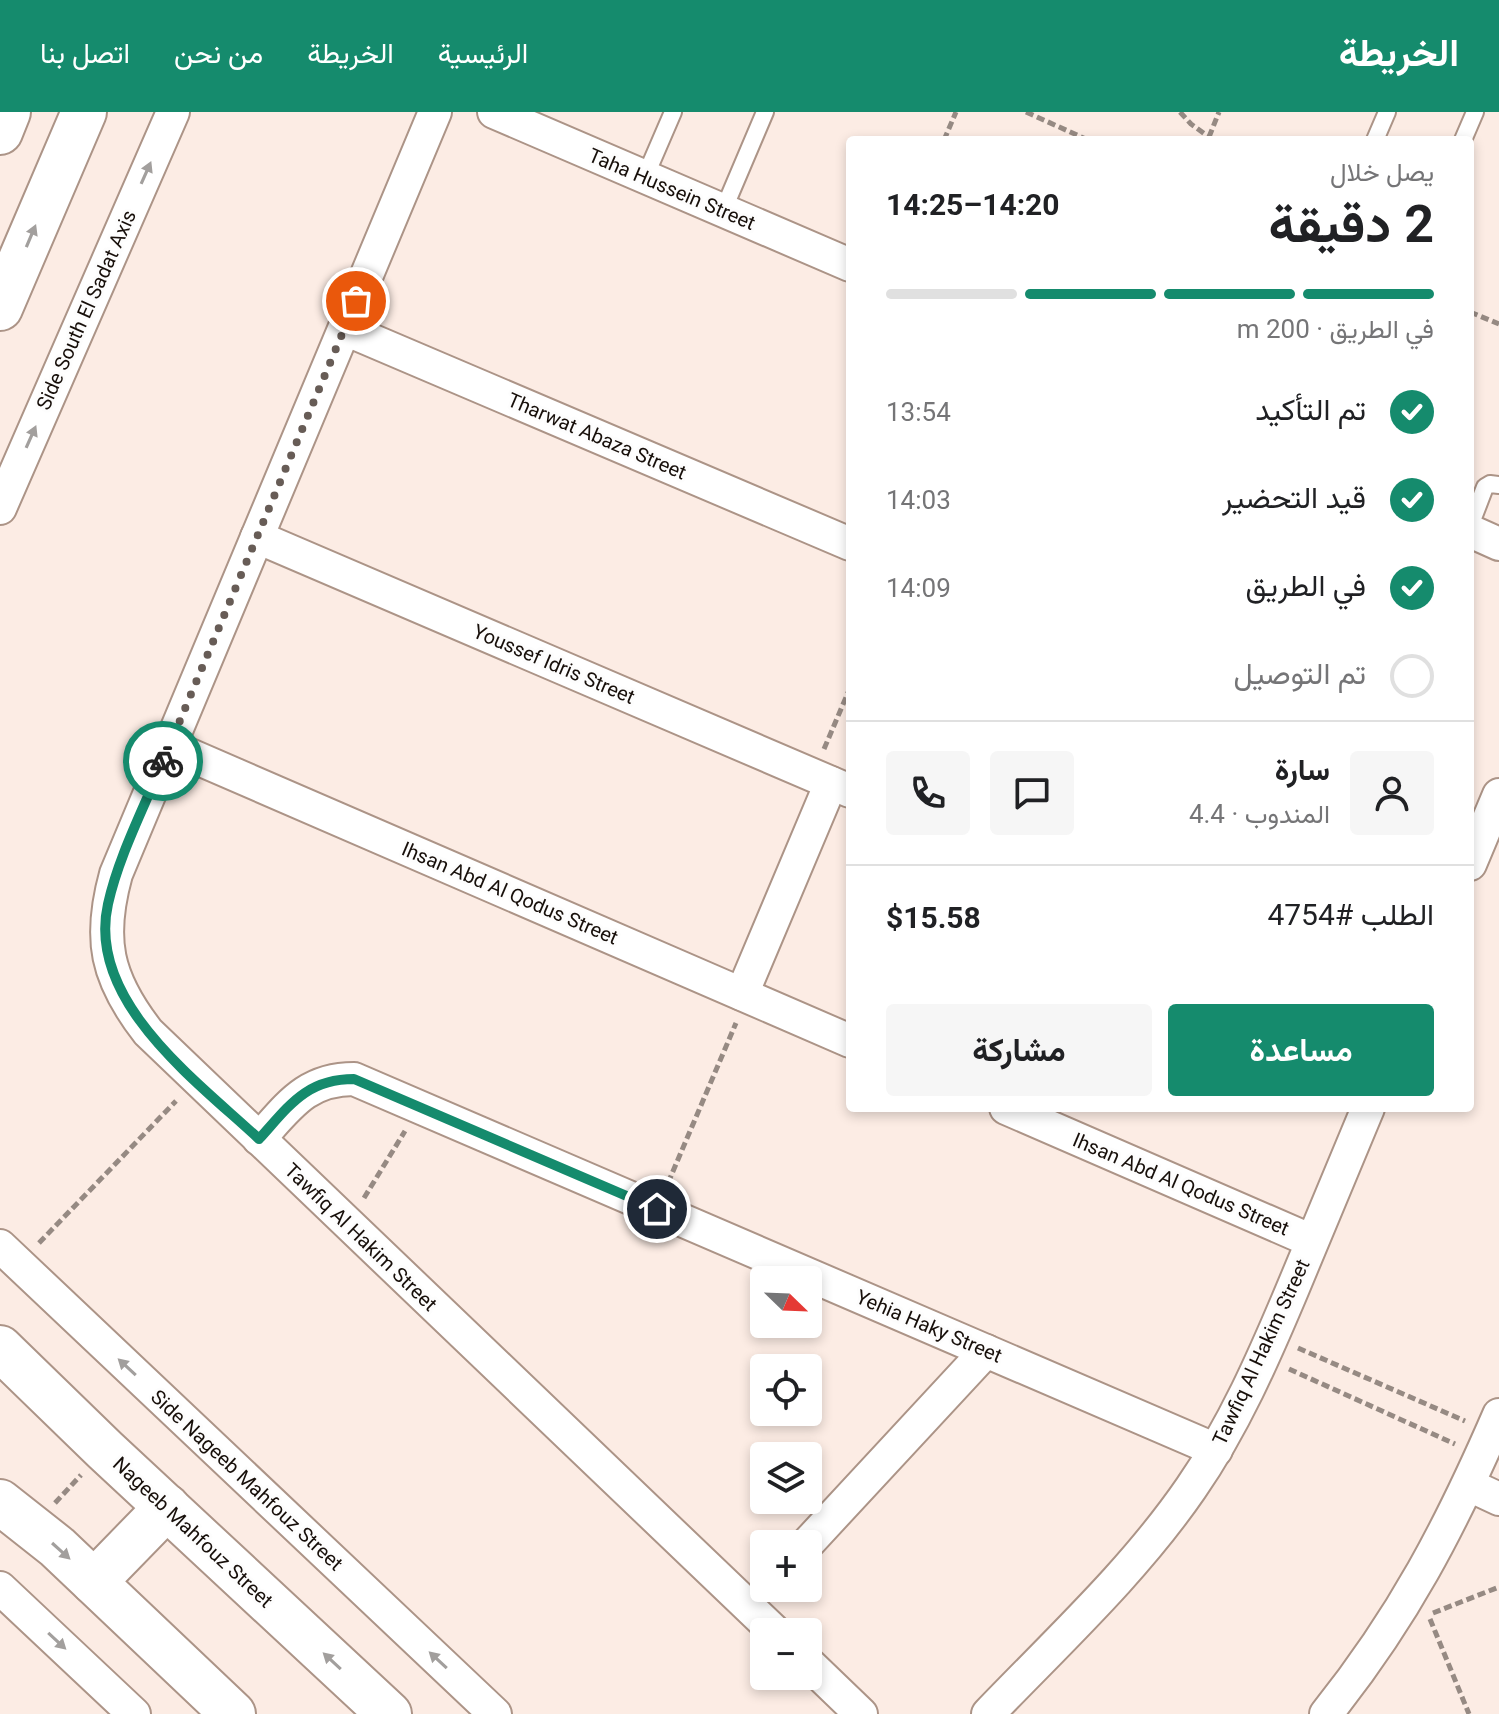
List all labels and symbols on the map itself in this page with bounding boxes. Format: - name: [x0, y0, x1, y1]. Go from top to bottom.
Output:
- street label: Taha Hussein Street: [585, 143, 759, 235]
- one-way arrow: [140, 161, 153, 184]
- street label: Side South El Sadat Axis: [31, 206, 141, 414]
- one-way arrow: [24, 224, 37, 248]
- pin: [322, 267, 390, 335]
- street label: Tharwat Abaza Street: [504, 387, 690, 485]
- one-way arrow: [25, 425, 38, 448]
- street label: Youssef Idris Street: [470, 619, 638, 709]
- courier: [123, 721, 203, 801]
- street label: Ihsan Abd Al Qodus Street: [398, 837, 622, 949]
- street label: Ihsan Abd Al Qodus Street: [1069, 1128, 1293, 1240]
- street label: Tawfiq Al Hakim Street: [280, 1158, 442, 1316]
- pin: [623, 1175, 691, 1243]
- street label: Tawfiq Al Hakim Street: [1207, 1255, 1315, 1449]
- north arrow: [750, 1266, 822, 1338]
- street label: Yehia Haky Street: [852, 1284, 1006, 1368]
- one-way arrow: [118, 1358, 137, 1376]
- street label: Side Nageeb Mahfouz Street: [146, 1385, 348, 1575]
- street label: Nageeb Mahfouz Street: [108, 1452, 278, 1612]
- one-way arrow: [51, 1541, 70, 1559]
- one-way arrow: [47, 1632, 66, 1650]
- one-way arrow: [323, 1652, 342, 1670]
- one-way arrow: [429, 1652, 448, 1670]

